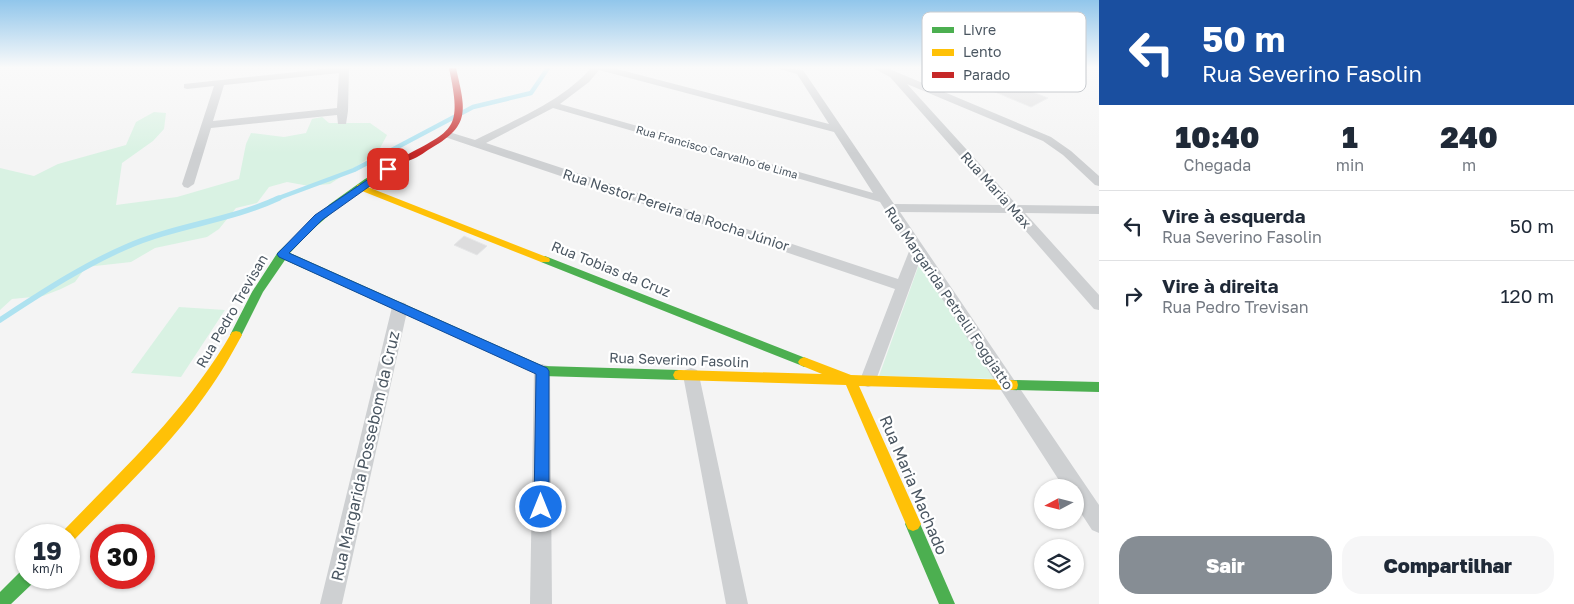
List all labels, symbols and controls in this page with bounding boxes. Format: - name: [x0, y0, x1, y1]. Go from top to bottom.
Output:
- legend: [922, 12, 1086, 92]
- text: 50 m: [1202, 18, 1285, 60]
- icon: left: [1119, 20, 1184, 85]
- text: Livre: [963, 21, 996, 38]
- text: Lento: [963, 43, 1001, 60]
- text: Rua Severino Fasolin: [1202, 60, 1422, 87]
- text: Parado: [963, 66, 1010, 83]
- text: 10:40: [1175, 119, 1260, 155]
- text: 1: [1342, 119, 1358, 155]
- text: 240: [1440, 119, 1498, 155]
- street label: Rua Francisco Carvalho de Lima: [635, 122, 800, 181]
- pin: [367, 148, 409, 190]
- street label: Rua Maria Max: [957, 148, 1035, 232]
- icon: arrive: [374, 155, 402, 183]
- text: Chegada: [1184, 155, 1251, 175]
- text: min: [1336, 155, 1364, 175]
- text: m: [1462, 155, 1476, 175]
- street label: Rua Nestor Pereira da Rocha Júnior: [561, 165, 792, 254]
- street label: Rua Margarida Petrelli Foggiatto: [882, 203, 1017, 393]
- text: Vire à esquerda: [1162, 204, 1305, 227]
- icon: left: [1119, 212, 1147, 240]
- text: 50 m: [1510, 214, 1554, 237]
- text: Rua Severino Fasolin: [1162, 227, 1322, 247]
- street label: Rua Tobias da Cruz: [549, 237, 673, 300]
- street label: Rua Pedro Trevisan: [192, 251, 271, 371]
- text: Vire à direita: [1162, 274, 1279, 297]
- icon: right: [1119, 282, 1147, 310]
- text: 120 m: [1500, 284, 1554, 307]
- text: Rua Pedro Trevisan: [1162, 297, 1309, 317]
- street label: Rua Margarida Possebom da Cruz: [326, 329, 404, 583]
- street label: Rua Severino Fasolin: [609, 349, 749, 370]
- street label: Rua Maria Machado: [876, 412, 952, 558]
- north arrow: [1034, 479, 1084, 529]
- map controls: [1034, 479, 1084, 589]
- position arrow: [514, 480, 566, 532]
- speed limit sign: 30: [90, 524, 155, 589]
- text: 19: [33, 535, 62, 566]
- button: Sair: [1119, 536, 1332, 594]
- button: Compartilhar: [1342, 536, 1554, 594]
- button: layers: [1034, 539, 1084, 589]
- text: km/h: [32, 561, 63, 576]

